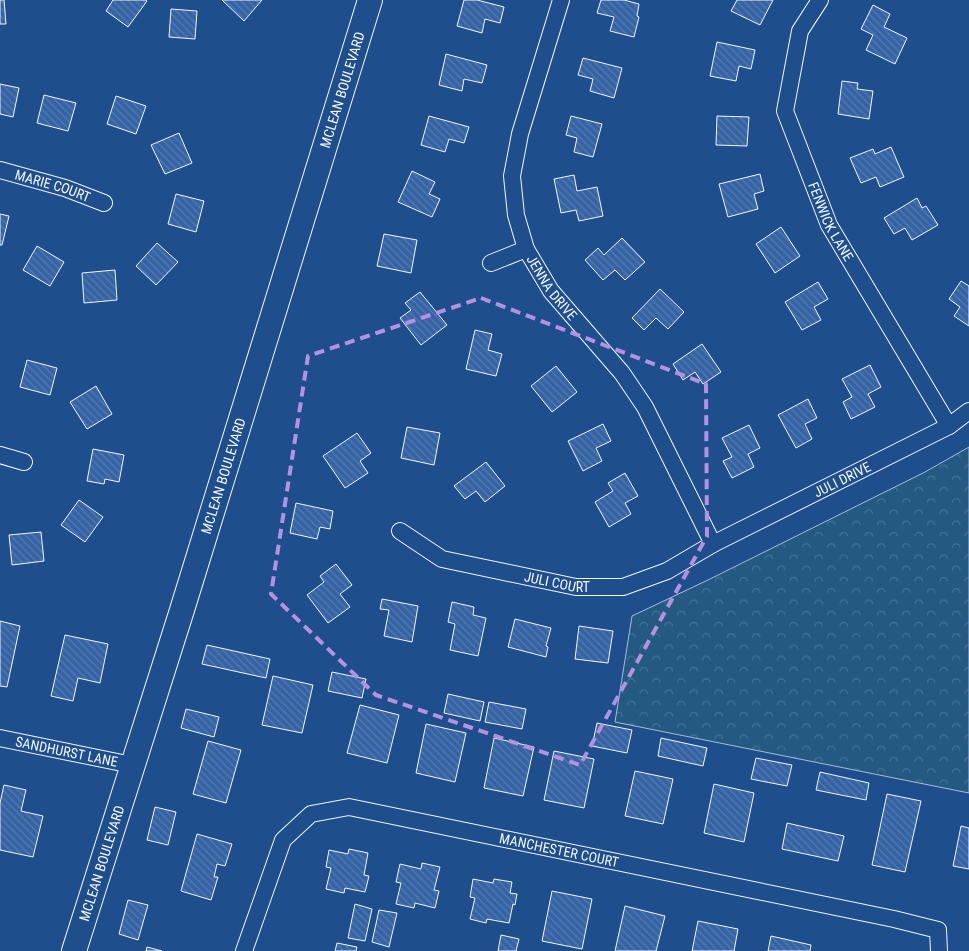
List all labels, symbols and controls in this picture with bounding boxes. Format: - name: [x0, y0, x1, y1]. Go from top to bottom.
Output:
- street label: MCLEAN BOULEVARD: [317, 30, 368, 150]
- street label: MARIE COURT: [13, 167, 93, 205]
- street label: FENWICK LANE: [805, 180, 857, 264]
- street label: JENNA DRIVE: [523, 252, 580, 323]
- street label: MCLEAN BOULEVARD: [198, 416, 249, 536]
- street label: JULI DRIVE: [811, 458, 873, 500]
- street label: JULI COURT: [523, 568, 590, 595]
- street label: SANDHURST LANE: [14, 733, 119, 770]
- street label: MCLEAN BOULEVARD: [76, 803, 128, 923]
- street label: MANCHESTER COURT: [498, 830, 620, 870]

